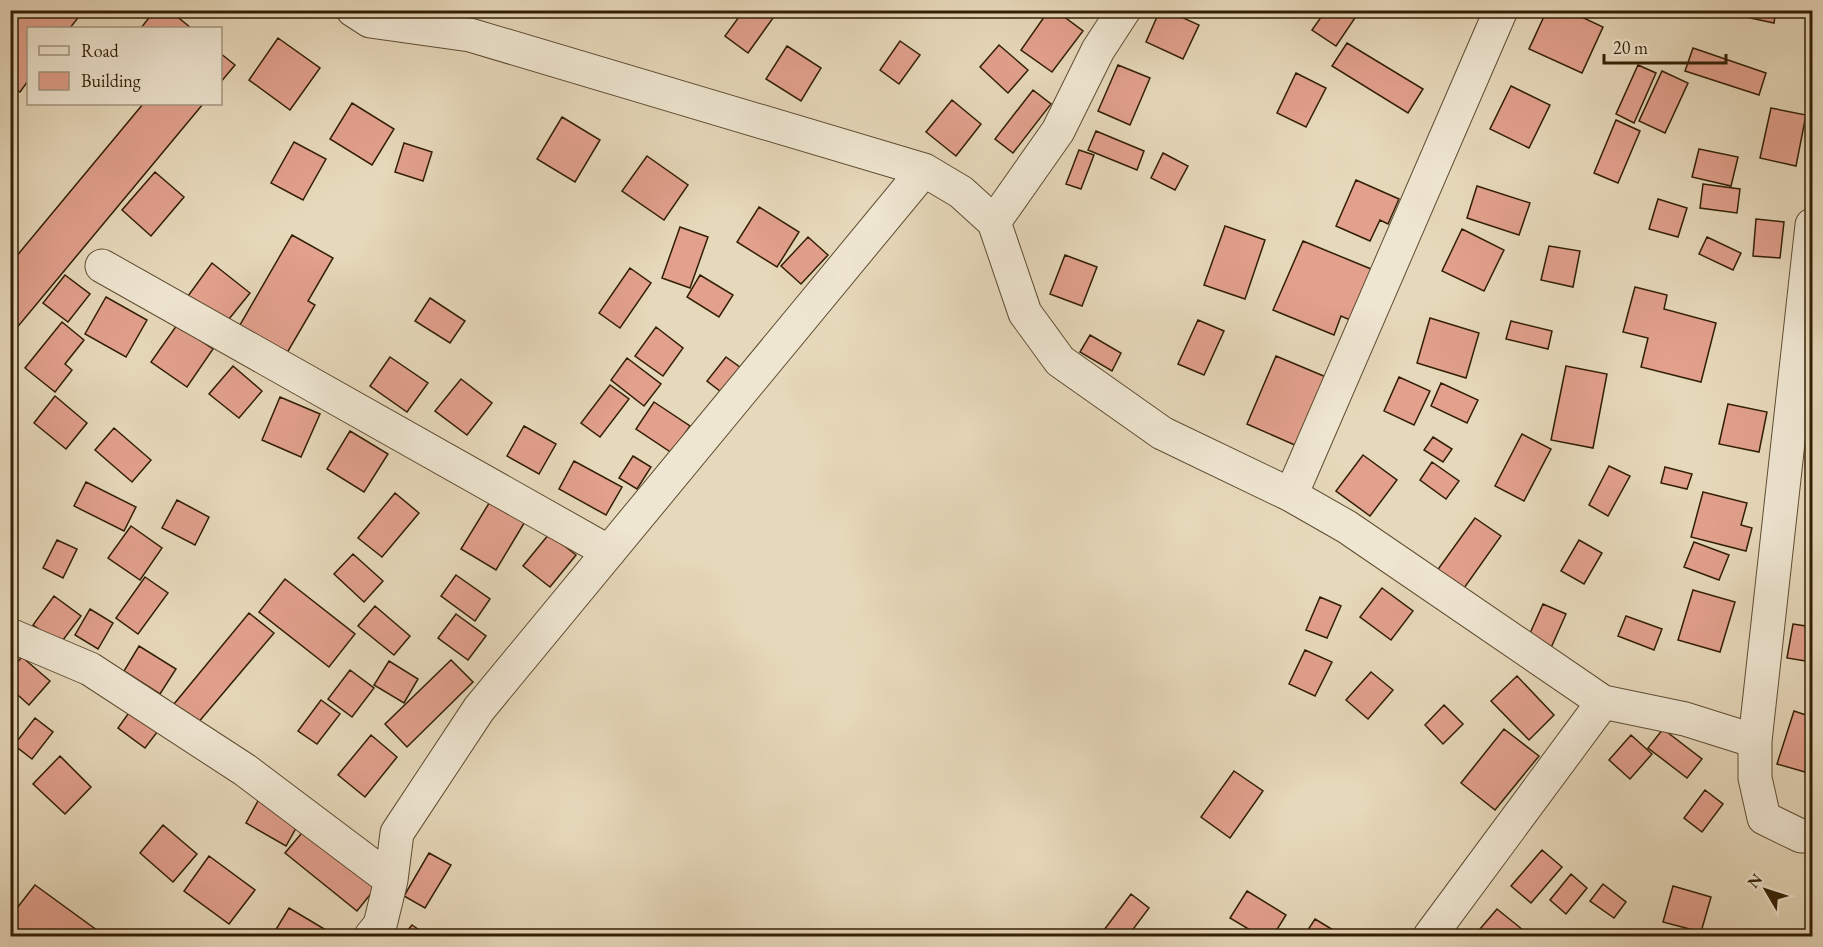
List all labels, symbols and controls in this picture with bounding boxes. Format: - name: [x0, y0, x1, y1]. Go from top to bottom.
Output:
- legend: [27, 27, 222, 105]
- scale bar: [1604, 27, 1726, 65]
- text: 20 m: [1613, 36, 1648, 59]
- text: Road: [81, 39, 120, 62]
- text: Building: [81, 69, 141, 92]
- north arrow: [1736, 860, 1796, 920]
- text: N: [1742, 869, 1767, 893]

